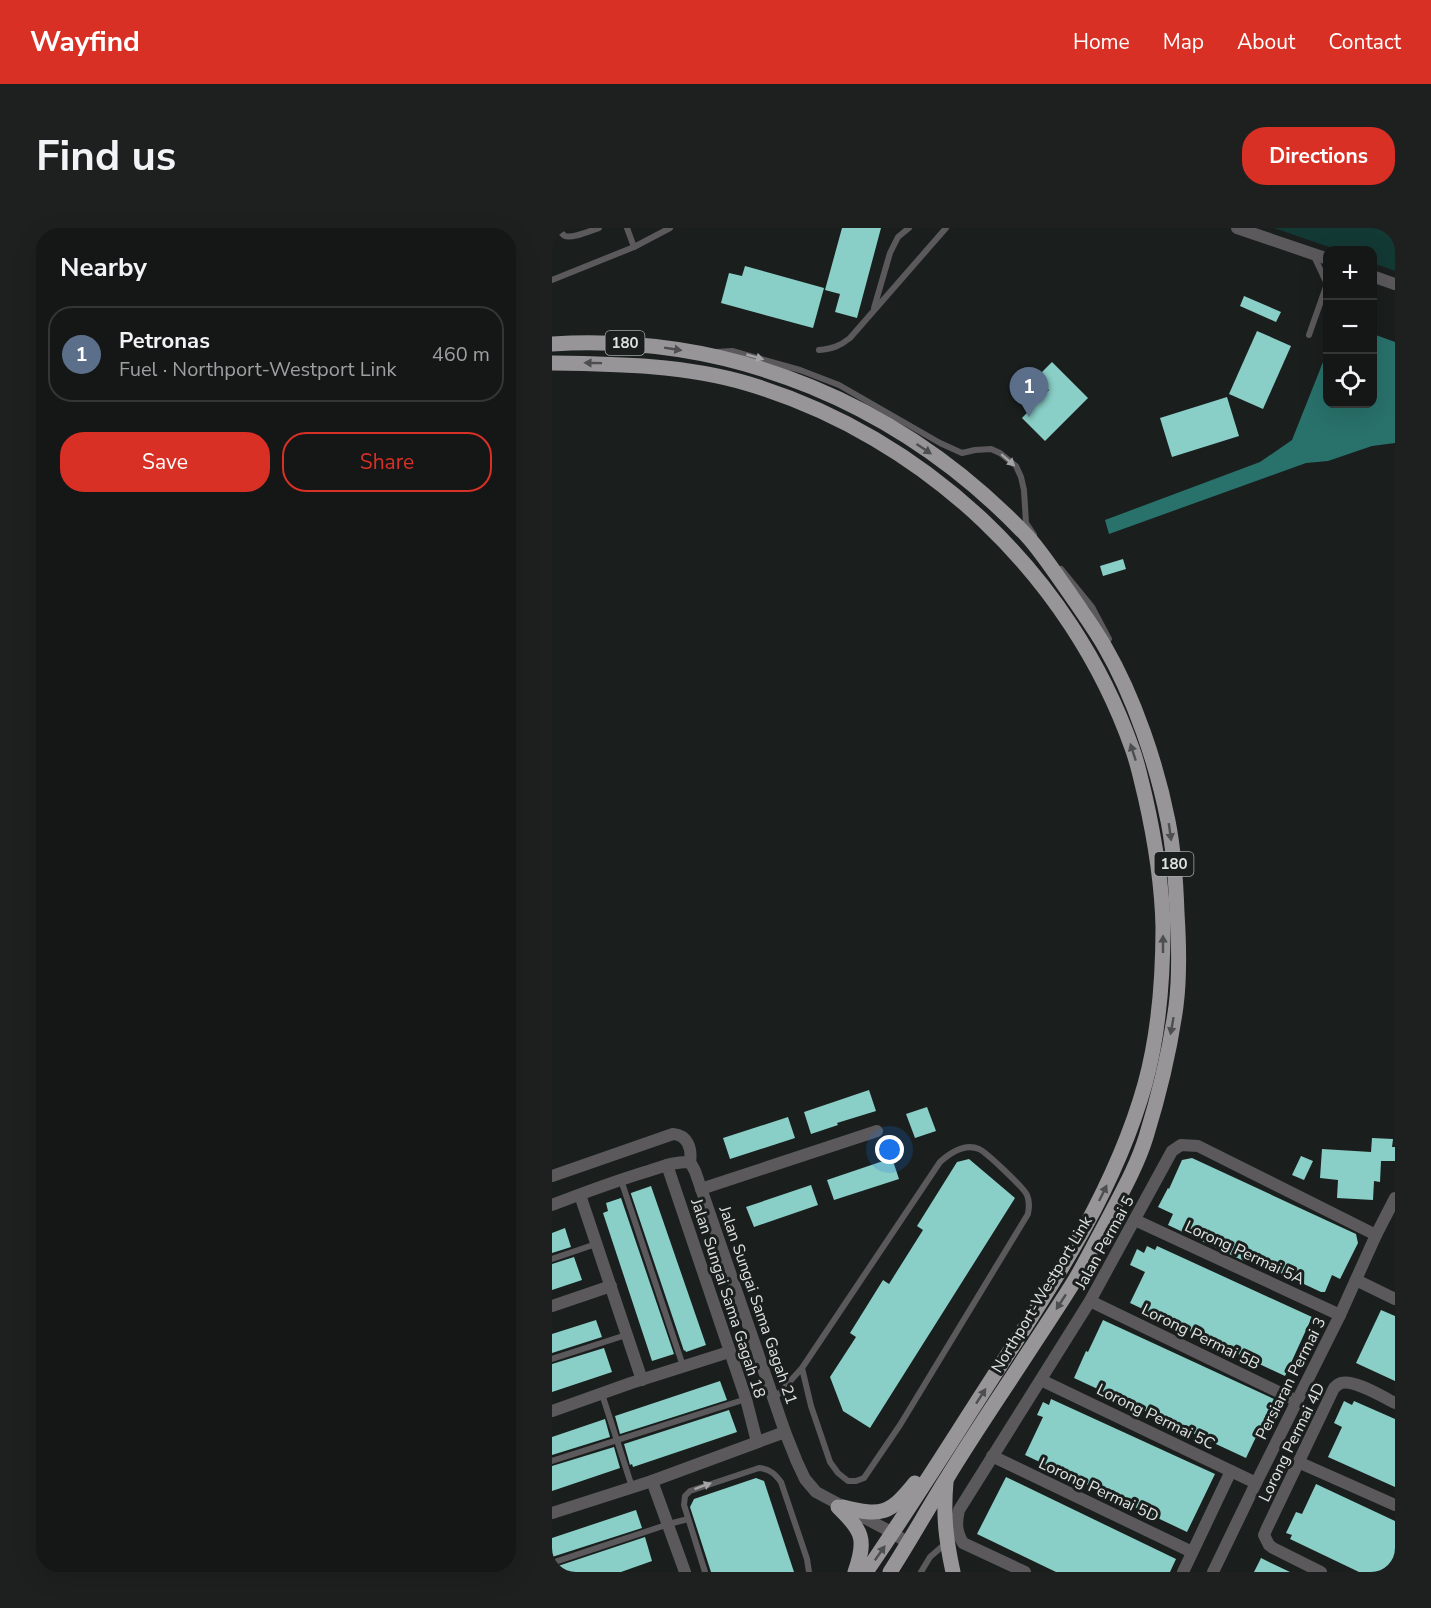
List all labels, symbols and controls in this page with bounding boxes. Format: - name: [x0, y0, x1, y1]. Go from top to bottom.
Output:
- text: Wayfind: [30, 23, 140, 61]
- text: Home: [1073, 28, 1130, 56]
- text: Map: [1163, 28, 1204, 56]
- text: About: [1237, 28, 1295, 56]
- text: Contact: [1328, 28, 1401, 56]
- button: Directions: [1242, 127, 1395, 185]
- text: Find us: [36, 128, 176, 185]
- map controls: [1323, 246, 1377, 408]
- button: +: [1323, 246, 1377, 300]
- text: Nearby: [60, 250, 147, 285]
- button: −: [1323, 300, 1377, 354]
- text: Petronas: [119, 326, 210, 356]
- road number: 180: [606, 331, 644, 355]
- text: 1: [76, 341, 88, 368]
- text: 460 m: [432, 341, 490, 368]
- one-way arrow: [664, 345, 683, 354]
- one-way arrow: [746, 353, 765, 363]
- button: locate: [1323, 354, 1377, 408]
- text: Fuel · Northport-Westport Link: [119, 356, 397, 383]
- one-way arrow: [584, 358, 603, 368]
- pin: 1: [1010, 368, 1048, 417]
- button: Save: [60, 432, 270, 492]
- button: Share: [282, 432, 492, 492]
- one-way arrow: [916, 443, 932, 454]
- one-way arrow: [1001, 453, 1016, 467]
- one-way arrow: [1128, 743, 1137, 761]
- one-way arrow: [1165, 823, 1175, 842]
- road number: 180: [1154, 852, 1194, 876]
- one-way arrow: [1158, 935, 1168, 954]
- one-way arrow: [1167, 1017, 1176, 1036]
- your location: [875, 1135, 904, 1164]
- one-way arrow: [1099, 1184, 1108, 1201]
- street label: Jalan Permai 5: [1070, 1192, 1140, 1294]
- street label: Jalan Sungai Sama Gagah 18: [685, 1195, 771, 1401]
- street label: Jalan Sungai Sama Gagah 21: [713, 1202, 802, 1408]
- street label: Northport-Westport Link: [986, 1211, 1098, 1377]
- street label: Lorong Permai 5A: [1181, 1215, 1308, 1290]
- one-way arrow: [1055, 1294, 1066, 1310]
- street label: Lorong Permai 5B: [1138, 1299, 1263, 1375]
- street label: Persiaran Permai 3: [1250, 1313, 1331, 1443]
- street label: Lorong Permai 5C: [1093, 1379, 1219, 1455]
- street label: Lorong Permai 4D: [1253, 1379, 1330, 1506]
- one-way arrow: [975, 1388, 986, 1404]
- street label: Lorong Permai 5D: [1035, 1452, 1162, 1527]
- one-way arrow: [694, 1481, 712, 1491]
- one-way arrow: [874, 1545, 886, 1561]

